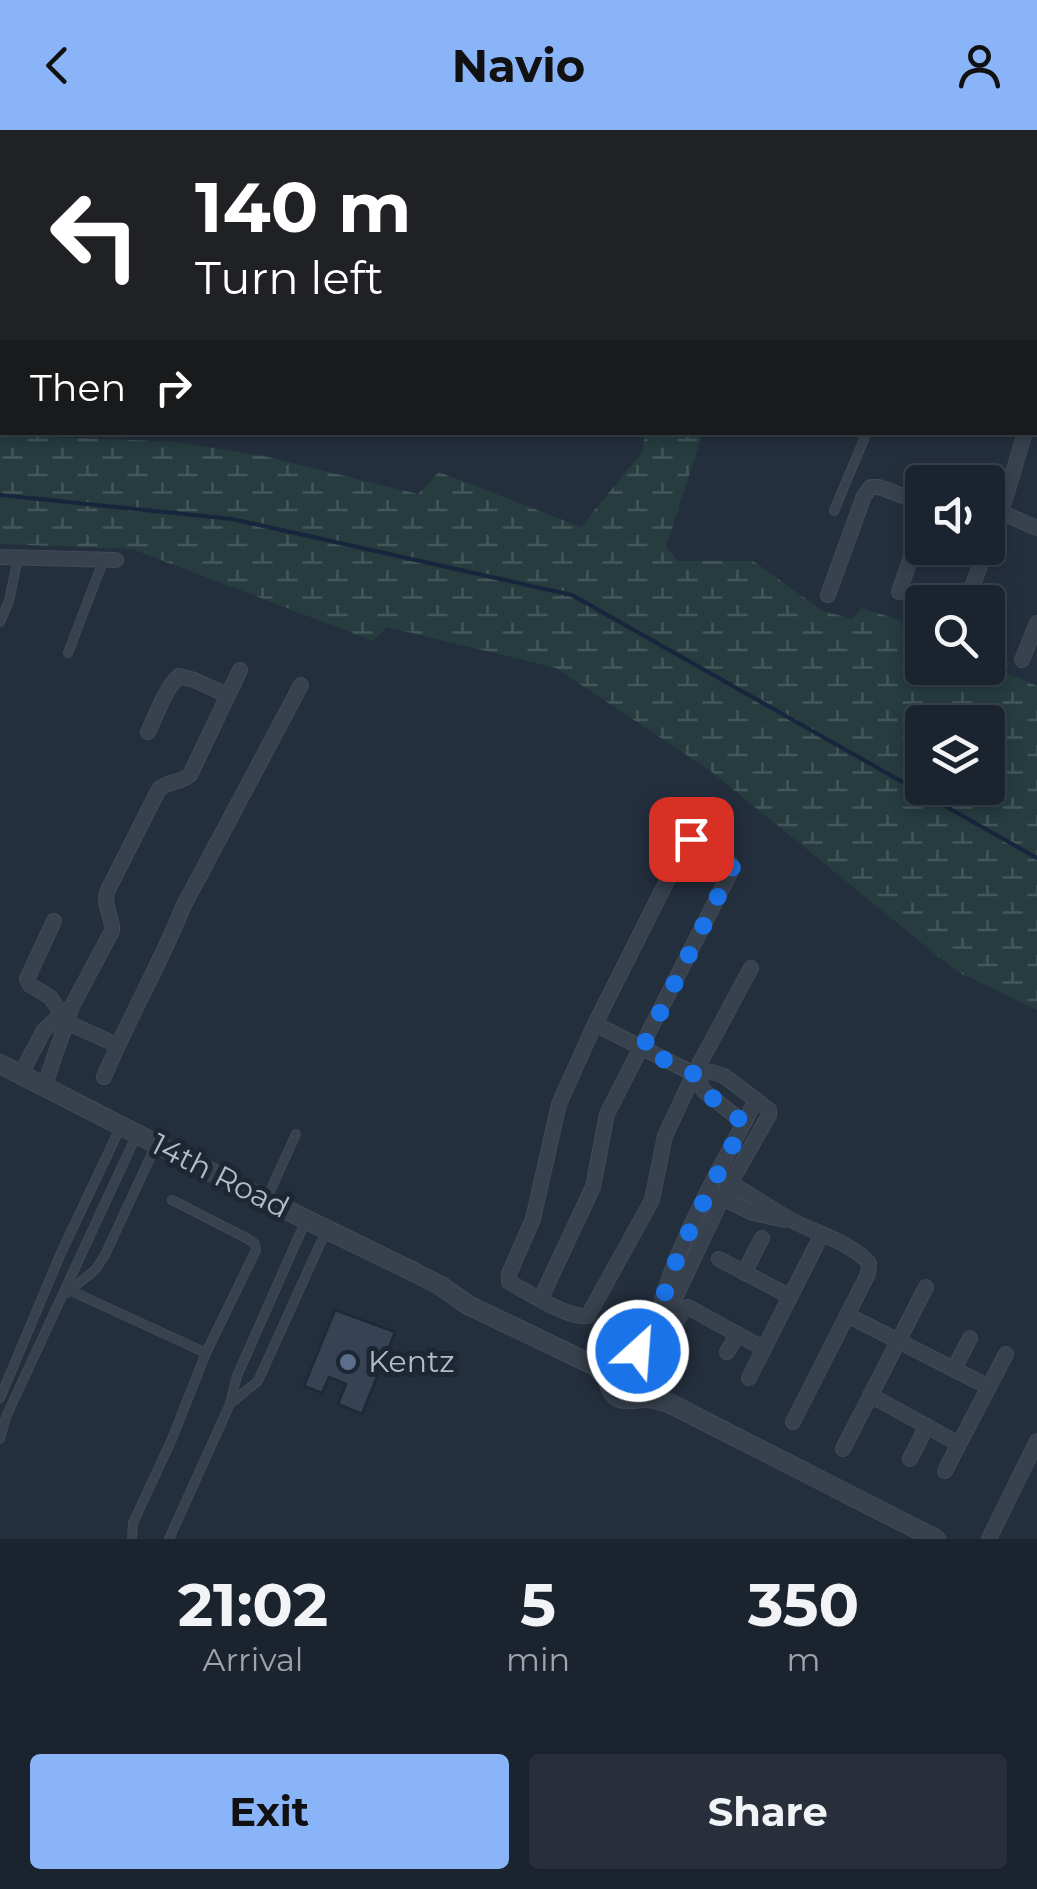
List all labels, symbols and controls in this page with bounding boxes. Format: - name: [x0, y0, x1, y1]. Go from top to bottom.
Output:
- icon: back: [30, 38, 85, 93]
- text: Navio: [452, 38, 585, 93]
- icon: person: [952, 38, 1007, 93]
- text: 140 m: [195, 164, 411, 250]
- icon: left: [30, 170, 160, 300]
- text: Turn left: [195, 250, 383, 305]
- icon: right: [146, 360, 201, 415]
- text: Then: [30, 364, 126, 411]
- map controls: [905, 465, 1005, 805]
- button: sound: [905, 465, 1005, 565]
- button: search: [905, 585, 1005, 685]
- button: layers: [905, 705, 1005, 805]
- pin: [649, 797, 734, 882]
- icon: arrive: [664, 812, 719, 867]
- street label: 14th Road: [145, 1125, 295, 1226]
- position arrow: [586, 1299, 690, 1403]
- place label: Kentz: [368, 1343, 455, 1380]
- marker: Kentz: [337, 1351, 359, 1373]
- text: 21:02: [178, 1568, 328, 1641]
- text: 5: [520, 1568, 556, 1641]
- text: 350: [748, 1568, 859, 1641]
- text: Arrival: [203, 1640, 303, 1679]
- text: min: [506, 1640, 570, 1679]
- text: m: [787, 1640, 821, 1679]
- button: Exit: [30, 1754, 509, 1869]
- button: Share: [529, 1754, 1007, 1869]

